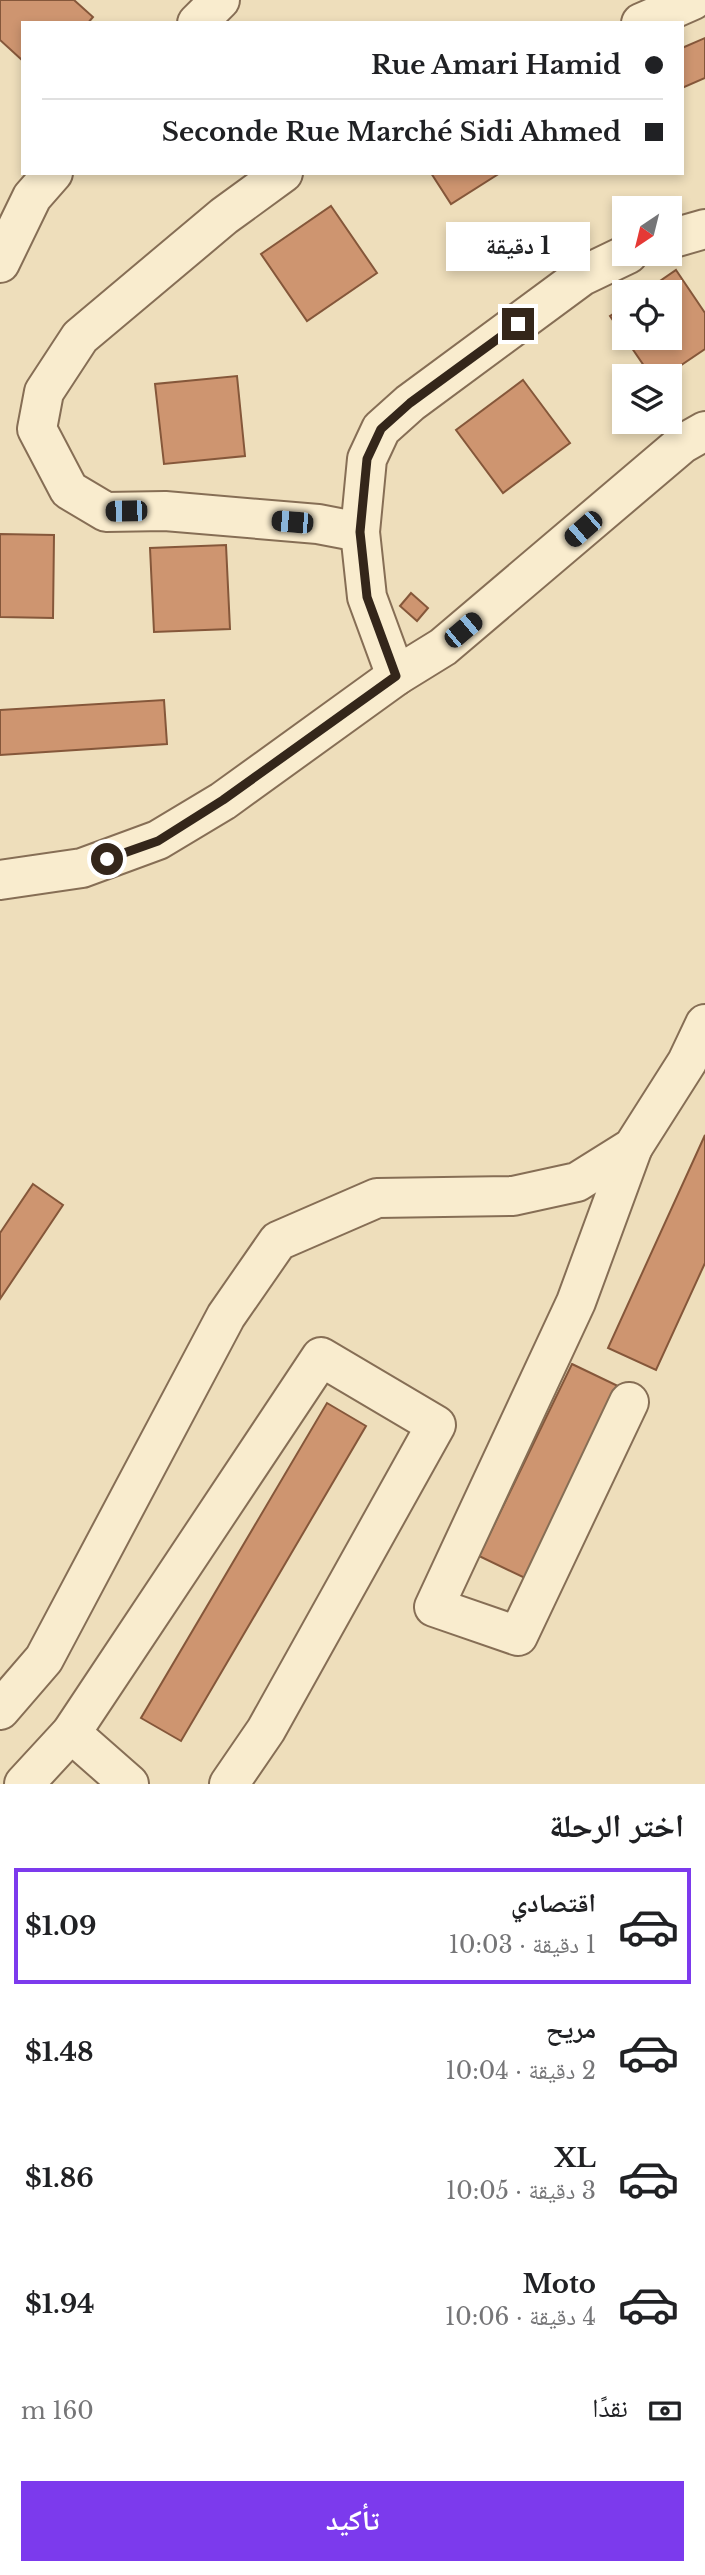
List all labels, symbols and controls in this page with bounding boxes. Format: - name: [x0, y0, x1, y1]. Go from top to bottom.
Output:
- text: Rue Amari Hamid: [371, 49, 621, 81]
- text: Seconde Rue Marché Sidi Ahmed: [162, 116, 621, 148]
- north arrow: [612, 196, 682, 266]
- map controls: [612, 196, 682, 434]
- callout: 1 دقيقة: [446, 222, 590, 272]
- text: 1 دقيقة: [486, 232, 550, 260]
- button: locate: [612, 280, 682, 350]
- route end: [502, 308, 534, 340]
- button: layers: [612, 364, 682, 434]
- car: [105, 500, 148, 522]
- car: [561, 507, 606, 551]
- car: [271, 510, 314, 534]
- car: [441, 608, 486, 652]
- route start: [91, 843, 123, 875]
- text: اختر الرحلة: [549, 1806, 684, 1846]
- text: اقتصادي: [511, 1887, 596, 1919]
- icon: car: [617, 1895, 680, 1958]
- text: $1.09: [25, 1910, 96, 1942]
- text: 1 دقيقة · 10:03: [449, 1931, 596, 1959]
- text: مريح: [546, 2013, 596, 2045]
- icon: car: [617, 2021, 680, 2084]
- text: $1.48: [25, 2036, 94, 2068]
- text: 2 دقيقة · 10:04: [446, 2057, 596, 2085]
- text: XL: [554, 2142, 596, 2174]
- icon: car: [617, 2147, 680, 2210]
- text: $1.86: [25, 2162, 94, 2194]
- text: 3 دقيقة · 10:05: [446, 2177, 596, 2205]
- text: Moto: [523, 2268, 596, 2300]
- icon: car: [617, 2273, 680, 2336]
- text: $1.94: [25, 2288, 95, 2320]
- text: 4 دقيقة · 10:06: [445, 2303, 596, 2331]
- text: نقدًا: [592, 2392, 628, 2424]
- icon: cash: [646, 2392, 684, 2430]
- text: 160 m: [21, 2397, 94, 2425]
- button: تأكيد: [21, 2481, 684, 2561]

